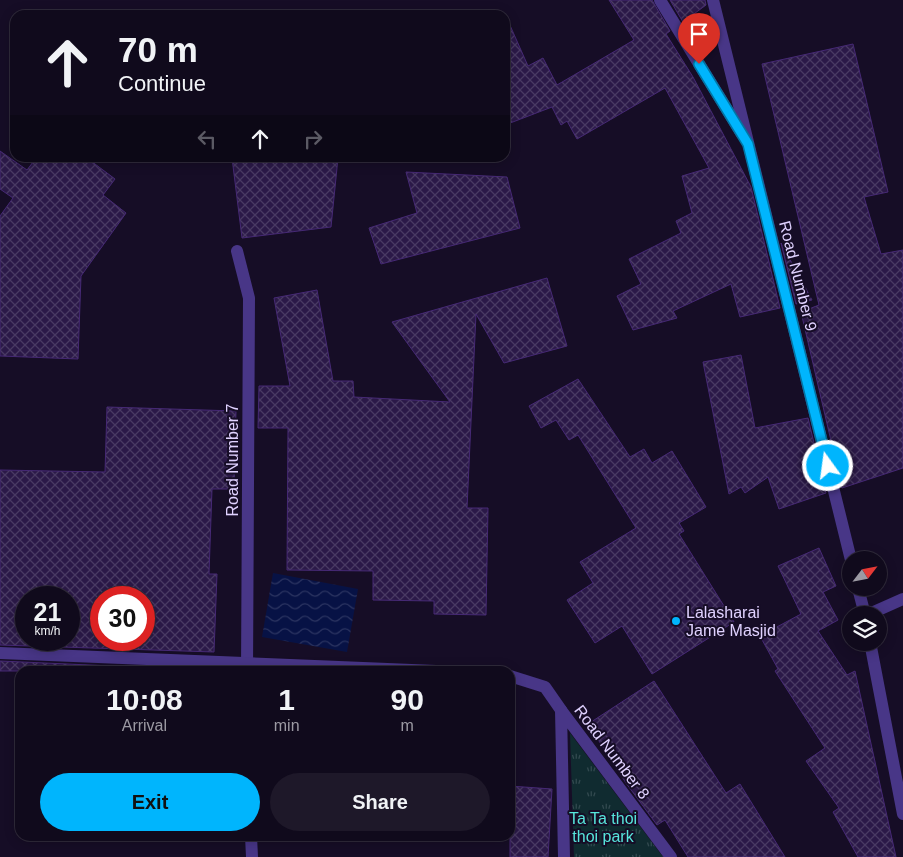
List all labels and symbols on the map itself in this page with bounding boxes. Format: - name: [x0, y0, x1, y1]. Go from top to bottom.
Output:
- pin: [678, 13, 720, 64]
- street label: Road Number 9: [776, 219, 820, 333]
- street label: Road Number 7: [224, 403, 241, 516]
- position arrow: [801, 439, 853, 491]
- north arrow: [842, 551, 888, 596]
- speed limit sign: 30: [90, 586, 155, 651]
- place label: Lalasharai Jame Masjid: [686, 604, 776, 639]
- marker: Lalasharai Jame Masjid: [670, 615, 682, 627]
- street label: Road Number 8: [571, 702, 653, 802]
- park label: Ta Ta thoi thoi park: [569, 810, 637, 845]

